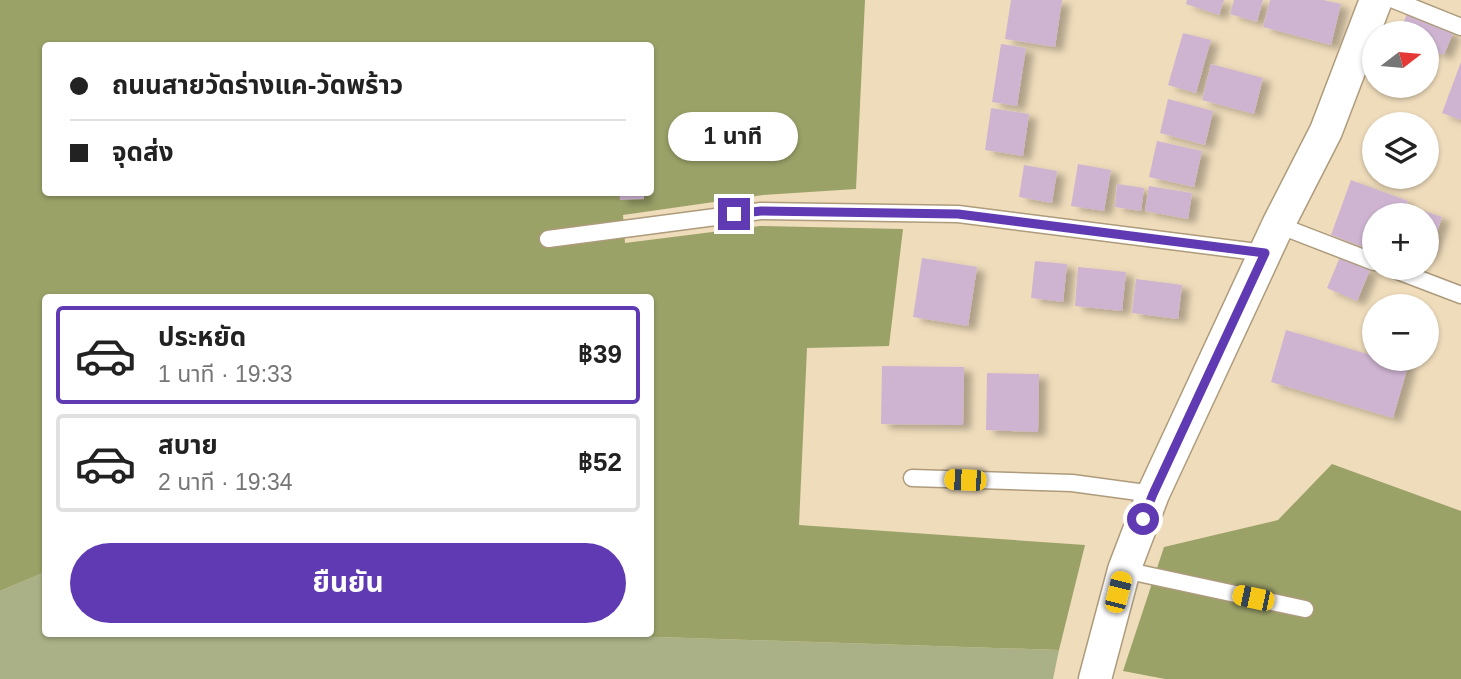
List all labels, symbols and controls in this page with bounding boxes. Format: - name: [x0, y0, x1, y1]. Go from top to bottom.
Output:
- north arrow: [1362, 21, 1438, 98]
- map controls: [1362, 21, 1439, 371]
- text: ถนนสายวัดร่างแค-วัดพร้าว: [112, 70, 403, 100]
- button: layers: [1362, 112, 1439, 189]
- callout: 1 นาที: [669, 113, 799, 162]
- text: 1 นาที: [704, 123, 762, 149]
- text: จุดส่ง: [112, 137, 174, 167]
- route end: [718, 198, 750, 230]
- button: +: [1362, 203, 1439, 280]
- button: −: [1362, 294, 1439, 371]
- text: ประหยัด: [158, 322, 246, 352]
- icon: car: [74, 324, 137, 387]
- text: ฿39: [578, 339, 622, 369]
- text: 1 นาที · 19:33: [158, 361, 293, 387]
- text: สบาย: [158, 430, 218, 460]
- icon: car: [74, 432, 137, 495]
- text: ฿52: [578, 447, 622, 477]
- text: 2 นาที · 19:34: [158, 469, 293, 495]
- car: [944, 469, 987, 491]
- route start: [1127, 503, 1159, 535]
- button: ยืนยัน: [70, 543, 626, 623]
- car: [1103, 569, 1134, 615]
- car: [1231, 583, 1276, 613]

